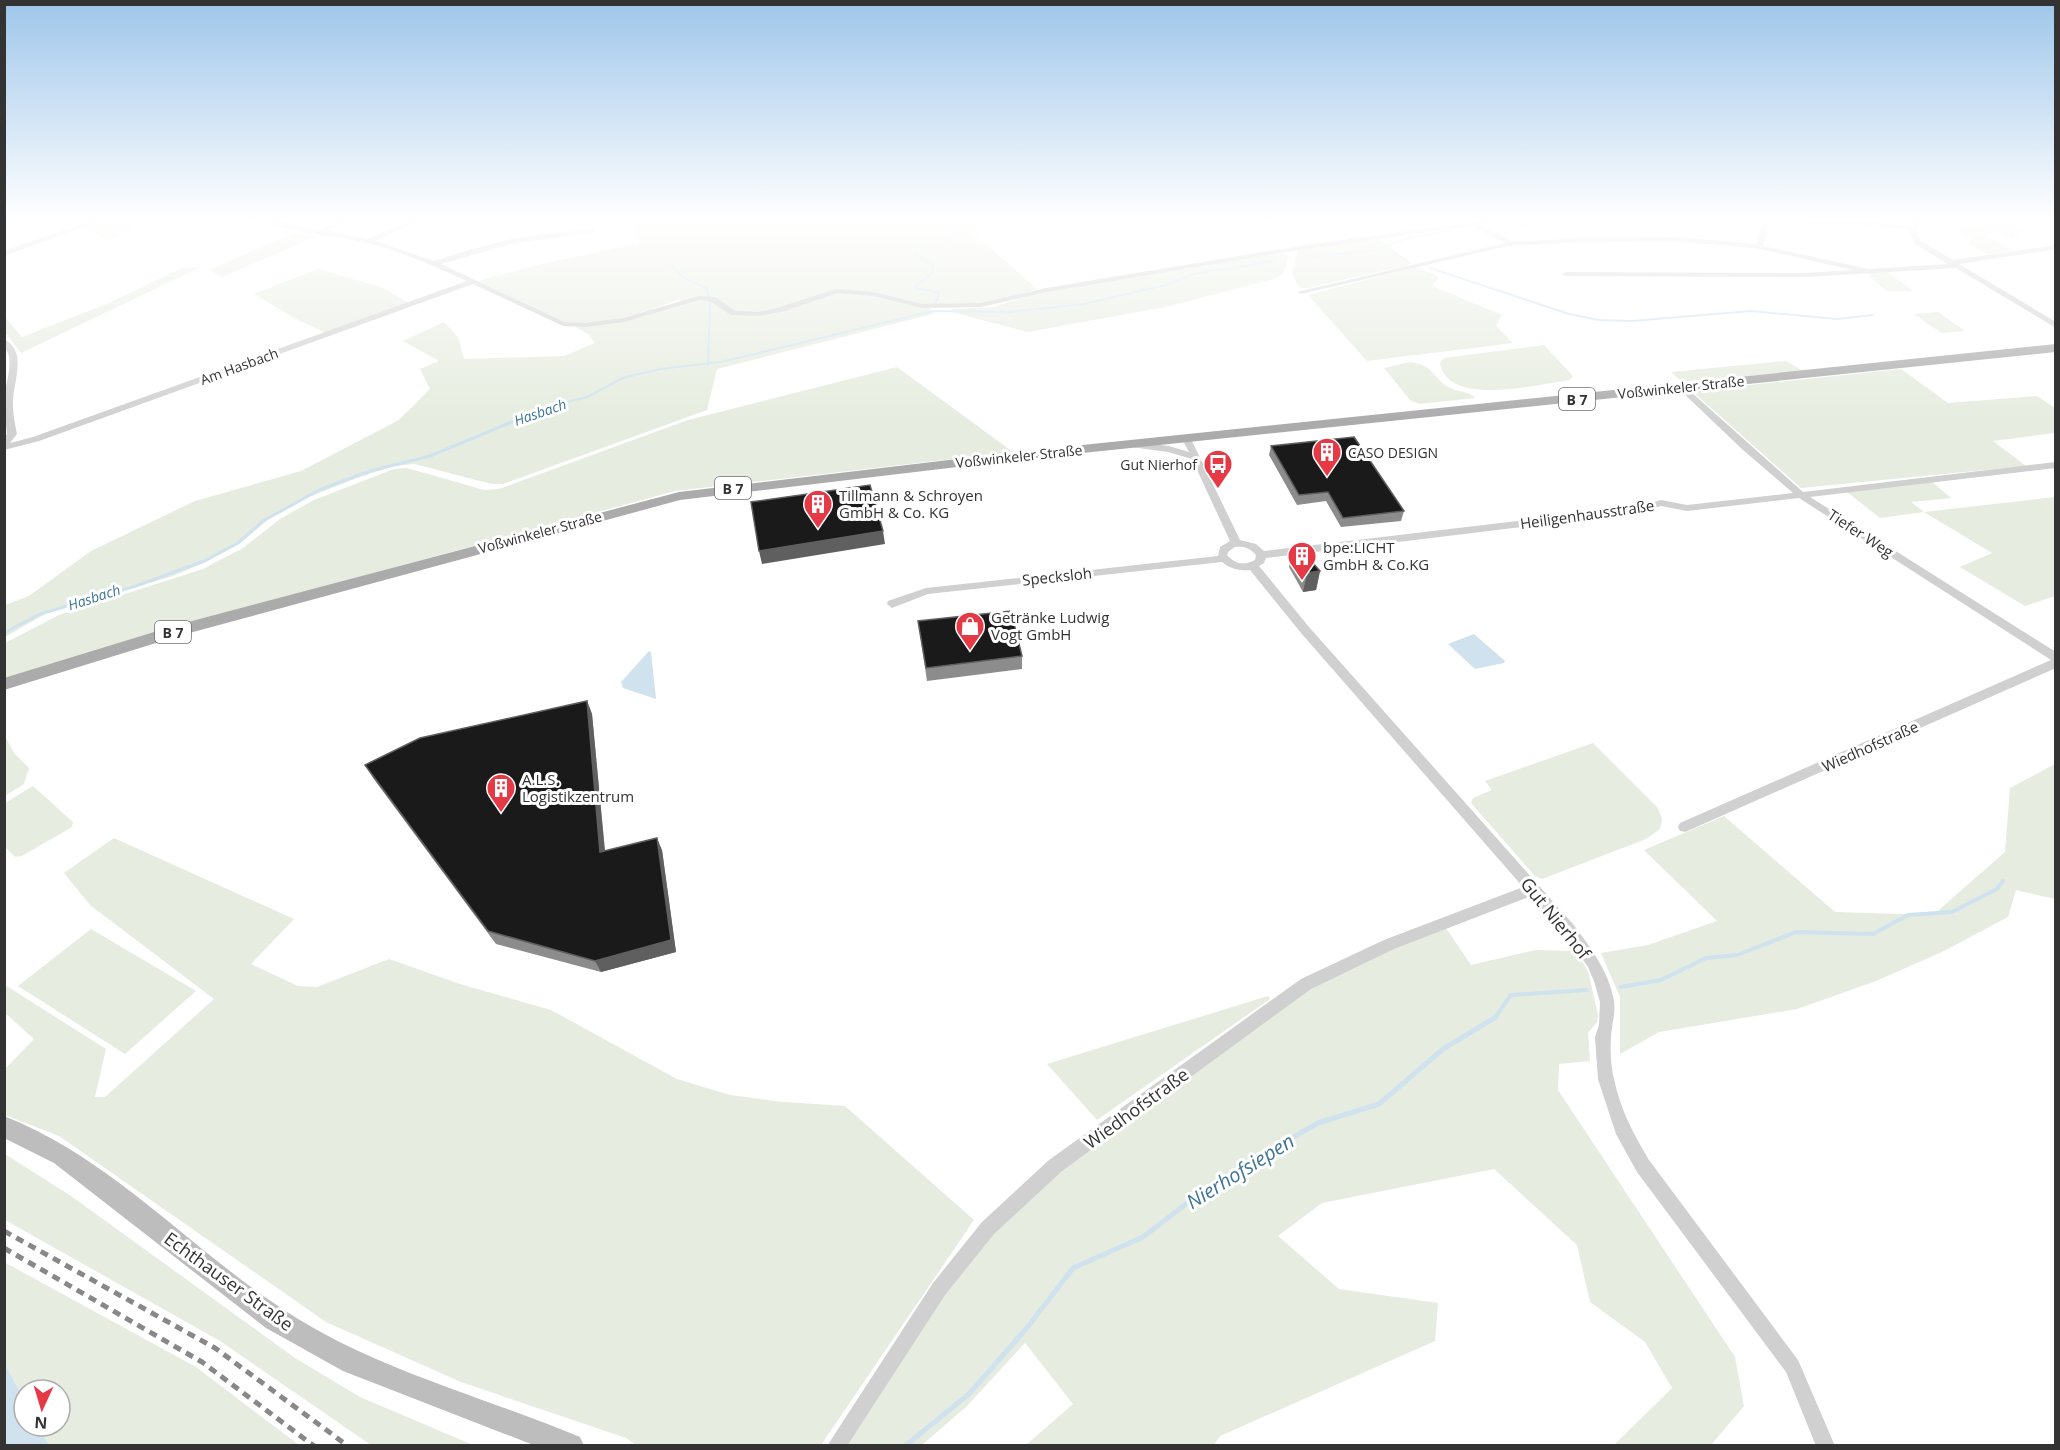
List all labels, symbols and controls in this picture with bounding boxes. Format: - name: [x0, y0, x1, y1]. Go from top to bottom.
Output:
- street label: Am Hasbach: [197, 343, 281, 389]
- street label: Voßwinkeler Straße: [1617, 371, 1745, 403]
- road number: B 7: [1559, 388, 1595, 410]
- water label: Hasbach: [511, 394, 569, 430]
- building icon: CASO DESIGN: [1311, 436, 1343, 478]
- street label: Voßwinkeler Straße: [955, 440, 1083, 472]
- place label: CASO DESIGN: [1348, 443, 1438, 462]
- bus stop icon: Gut Nierhof: [1202, 448, 1234, 490]
- place label: Gut Nierhof: [1120, 455, 1198, 474]
- road number: B 7: [715, 477, 751, 499]
- place label: Tillmann & Schroyen GmbH & Co. KG: [839, 485, 983, 522]
- building icon: Tillmann & Schroyen GmbH & Co. KG: [802, 488, 834, 530]
- street label: Heiligenhausstraße: [1519, 495, 1655, 533]
- street label: Tiefer Weg: [1824, 504, 1898, 562]
- street label: Voßwinkeler Straße: [476, 506, 604, 558]
- place label: bpe:LICHT GmbH & Co.KG: [1323, 537, 1429, 574]
- building icon: bpe:LICHT GmbH & Co.KG: [1286, 540, 1318, 582]
- street label: Specksloh: [1021, 562, 1093, 590]
- water label: Hasbach: [65, 580, 123, 614]
- place label: Getränke Ludwig Vogt GmbH: [991, 607, 1109, 644]
- shop icon: Getränke Ludwig Vogt GmbH: [954, 610, 986, 652]
- road number: B 7: [155, 621, 191, 643]
- street label: Wiedhofstraße: [1819, 716, 1921, 776]
- place label: A.L.S. Logistikzentrum: [522, 769, 634, 806]
- building icon: A.L.S. Logistikzentrum: [485, 772, 517, 814]
- street label: Gut Nierhof: [1516, 872, 1597, 965]
- street label: Wiedhofstraße: [1079, 1062, 1193, 1154]
- water label: Nierhofsiepen: [1181, 1127, 1299, 1215]
- street label: Echthauser Straße: [160, 1226, 298, 1336]
- north arrow: [12, 1378, 72, 1438]
- text: N: [34, 1412, 48, 1434]

